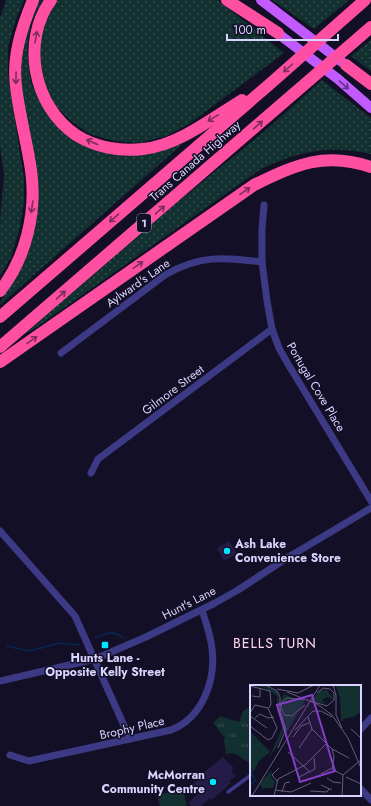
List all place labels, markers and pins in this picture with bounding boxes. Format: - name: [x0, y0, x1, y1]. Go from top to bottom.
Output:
- place label: Ash Lake Convenience Store: [234, 535, 341, 567]
- marker: Ash Lake Convenience Store: [222, 546, 232, 556]
- marker: Hunts Lane - Opposite Kelly Street: [100, 640, 110, 650]
- place label: Hunts Lane - Opposite Kelly Street: [45, 649, 165, 681]
- place label: McMorran Community Centre: [101, 766, 205, 798]
- marker: McMorran Community Centre: [208, 777, 218, 787]

